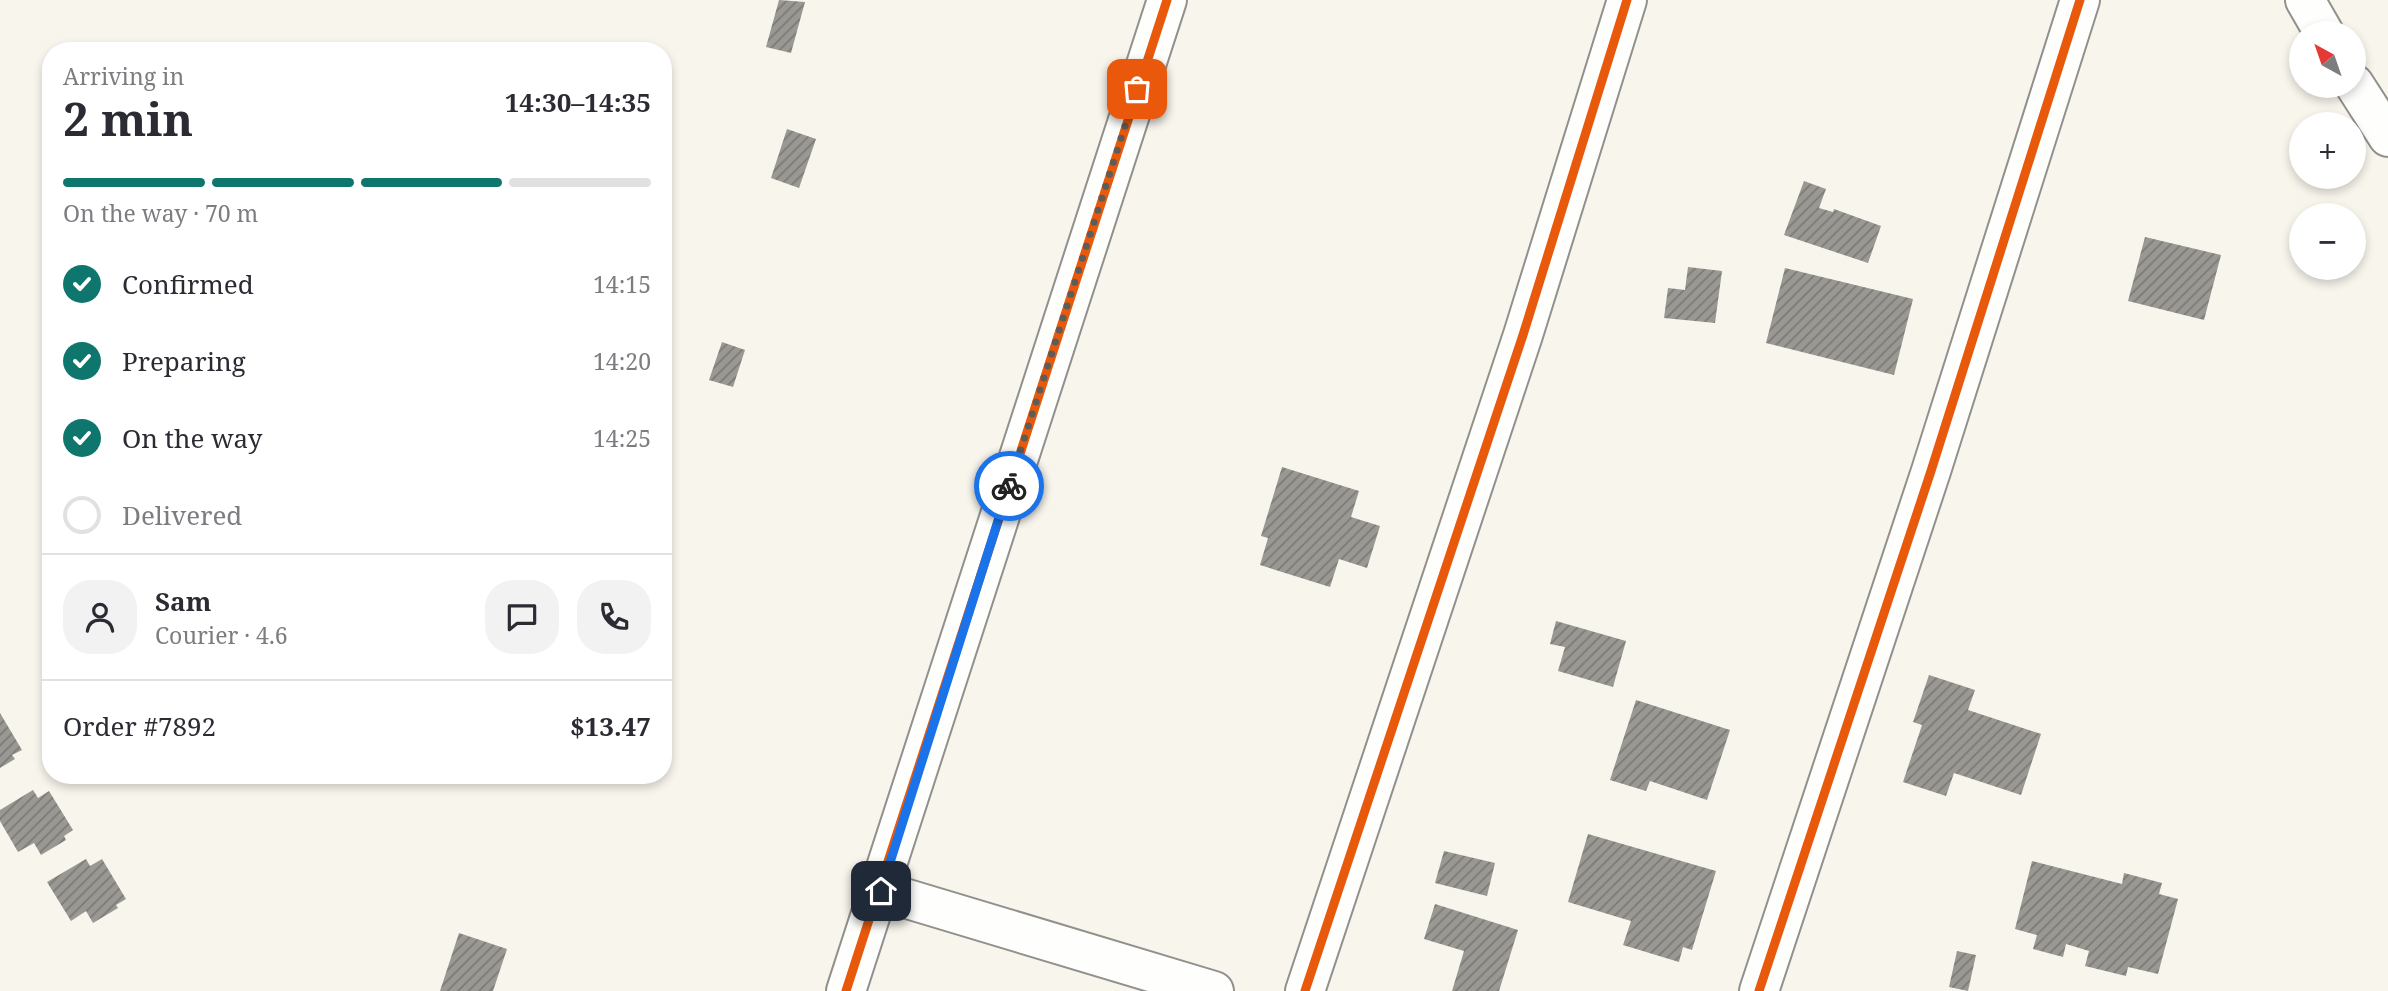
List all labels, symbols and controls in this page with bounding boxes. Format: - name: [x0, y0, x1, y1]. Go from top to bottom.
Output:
- north arrow: [2289, 21, 2366, 98]
- map controls: [2289, 21, 2366, 280]
- pin: [1107, 59, 1167, 119]
- text: Arriving in: [63, 60, 184, 92]
- icon: bag: [1118, 70, 1156, 108]
- text: 14:30–14:35: [505, 84, 651, 120]
- text: 2 min: [63, 87, 193, 149]
- button: +: [2289, 112, 2366, 189]
- text: On the way · 70 m: [63, 197, 258, 229]
- button: −: [2289, 203, 2366, 280]
- icon: check: [63, 265, 101, 303]
- text: Confirmed: [122, 266, 254, 302]
- text: 14:15: [593, 268, 651, 300]
- icon: check: [63, 342, 101, 380]
- text: Preparing: [122, 343, 246, 379]
- text: 14:20: [593, 345, 651, 377]
- icon: check: [63, 419, 101, 457]
- text: On the way: [122, 420, 262, 456]
- text: 14:25: [593, 422, 651, 454]
- courier: [974, 451, 1044, 521]
- icon: bike: [990, 467, 1028, 505]
- text: Delivered: [122, 497, 242, 533]
- button: person: [63, 580, 137, 654]
- button: chat: [485, 580, 559, 654]
- button: phone: [577, 580, 651, 654]
- text: Sam: [155, 583, 211, 619]
- text: Courier · 4.6: [155, 619, 288, 651]
- text: Order #7892: [63, 708, 216, 744]
- text: $13.47: [570, 708, 651, 744]
- pin: [851, 861, 911, 921]
- icon: home: [862, 872, 900, 910]

